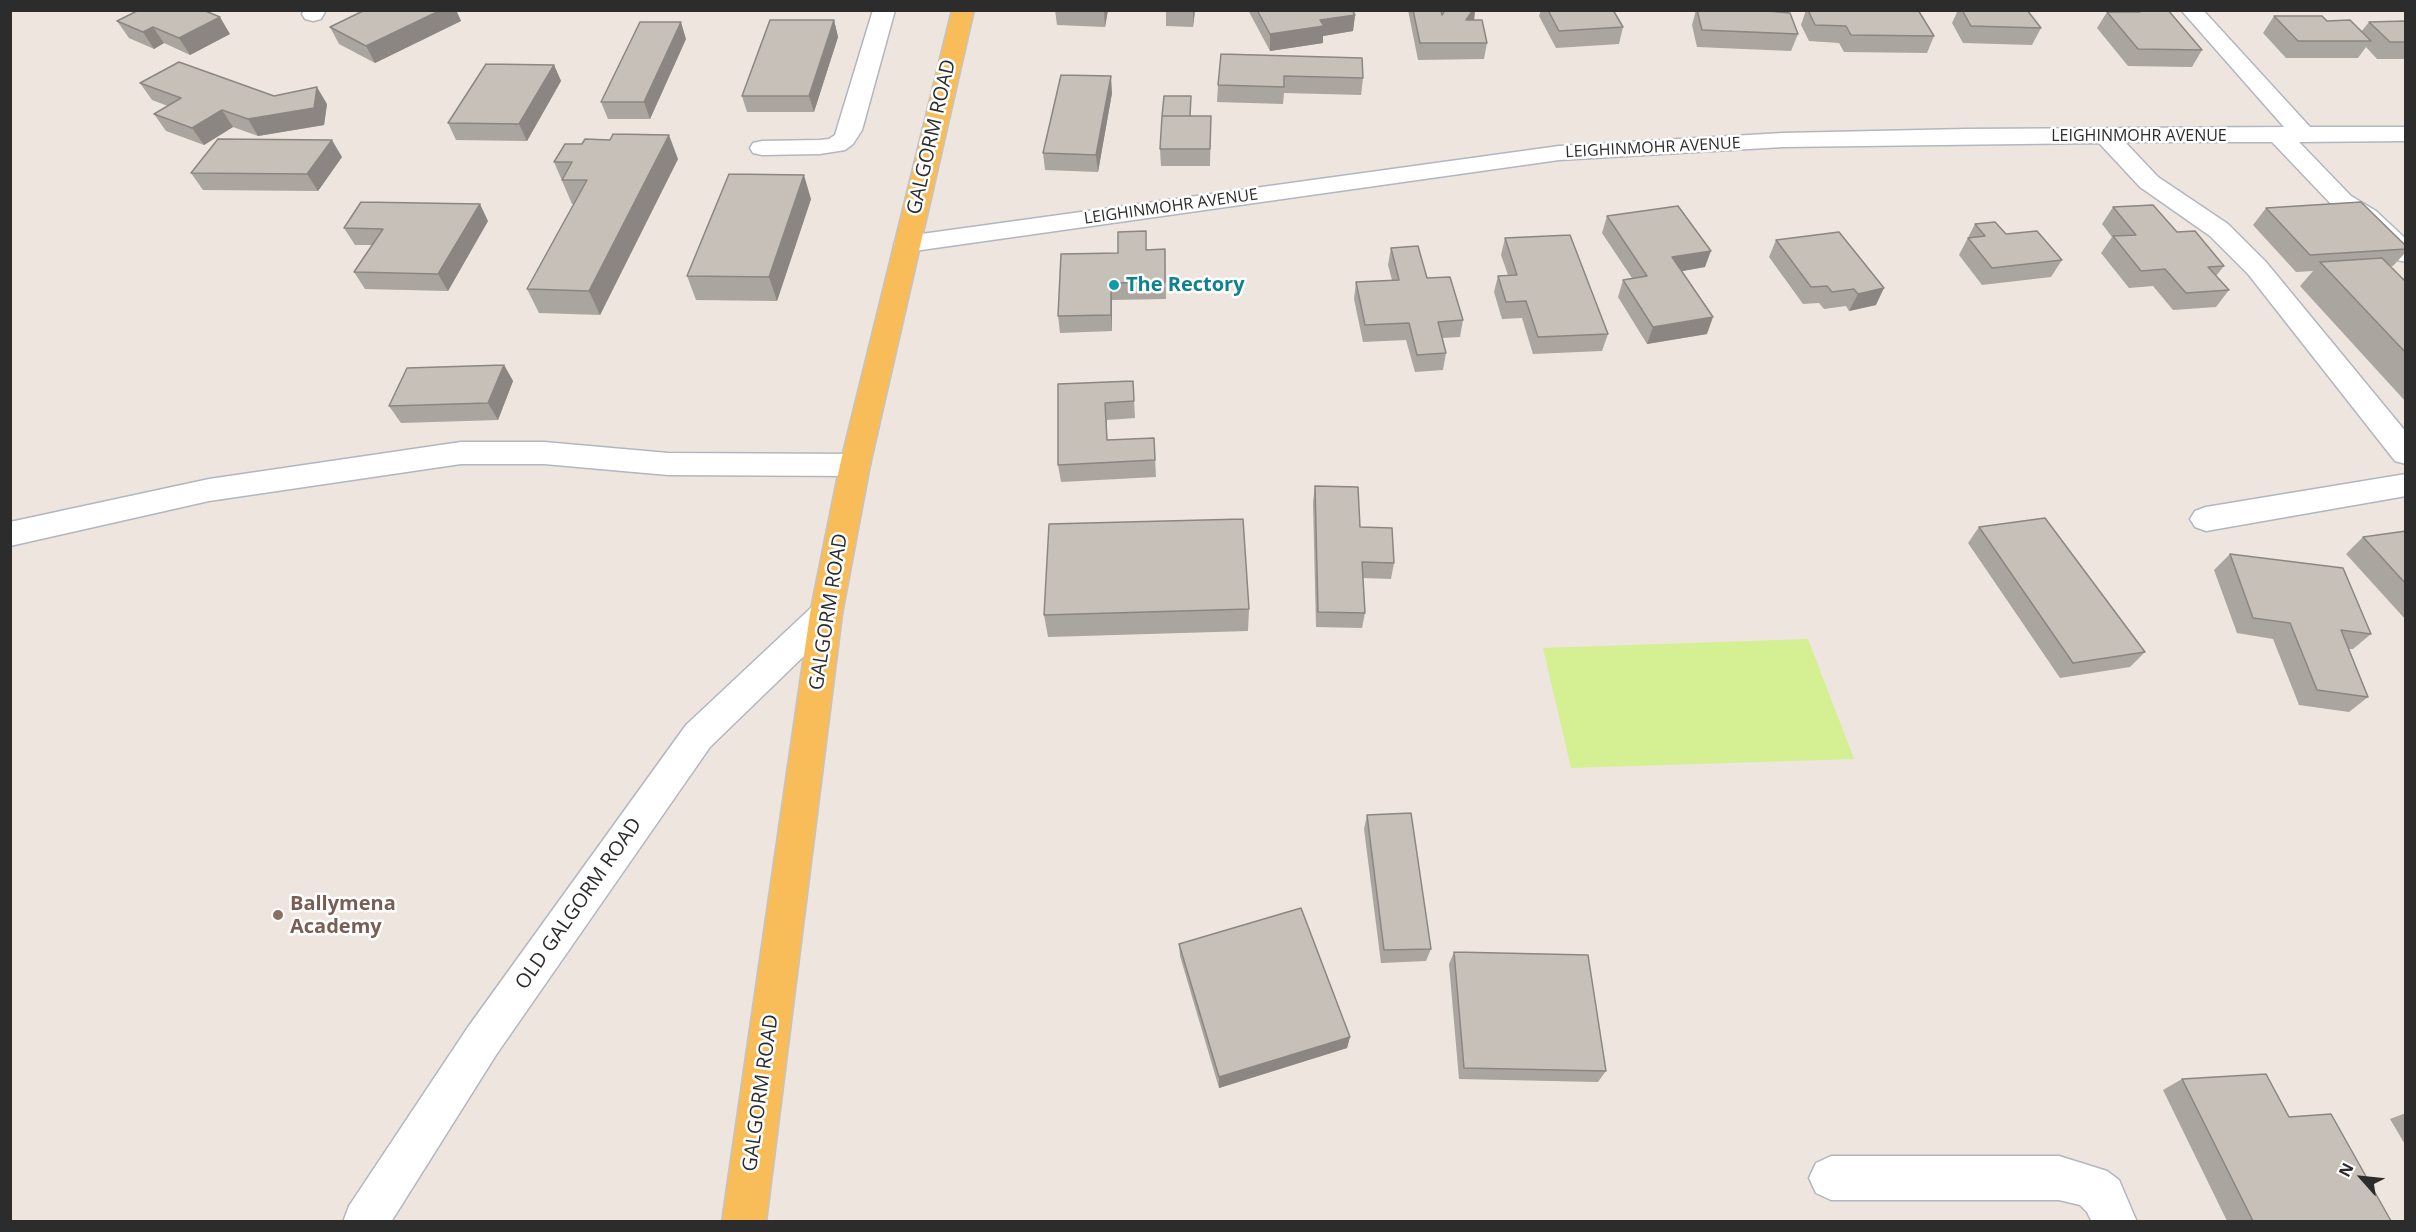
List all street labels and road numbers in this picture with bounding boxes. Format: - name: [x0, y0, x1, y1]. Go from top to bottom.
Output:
- street label: GALGORM ROAD: [903, 57, 961, 217]
- street label: LEIGHINMOHR AVENUE: [2051, 126, 2227, 146]
- street label: LEIGHINMOHR AVENUE: [1565, 134, 1741, 162]
- street label: LEIGHINMOHR AVENUE: [1083, 185, 1259, 229]
- street label: GALGORM ROAD: [805, 532, 853, 692]
- street label: OLD GALGORM ROAD: [511, 814, 647, 994]
- street label: GALGORM ROAD: [738, 1013, 784, 1173]

